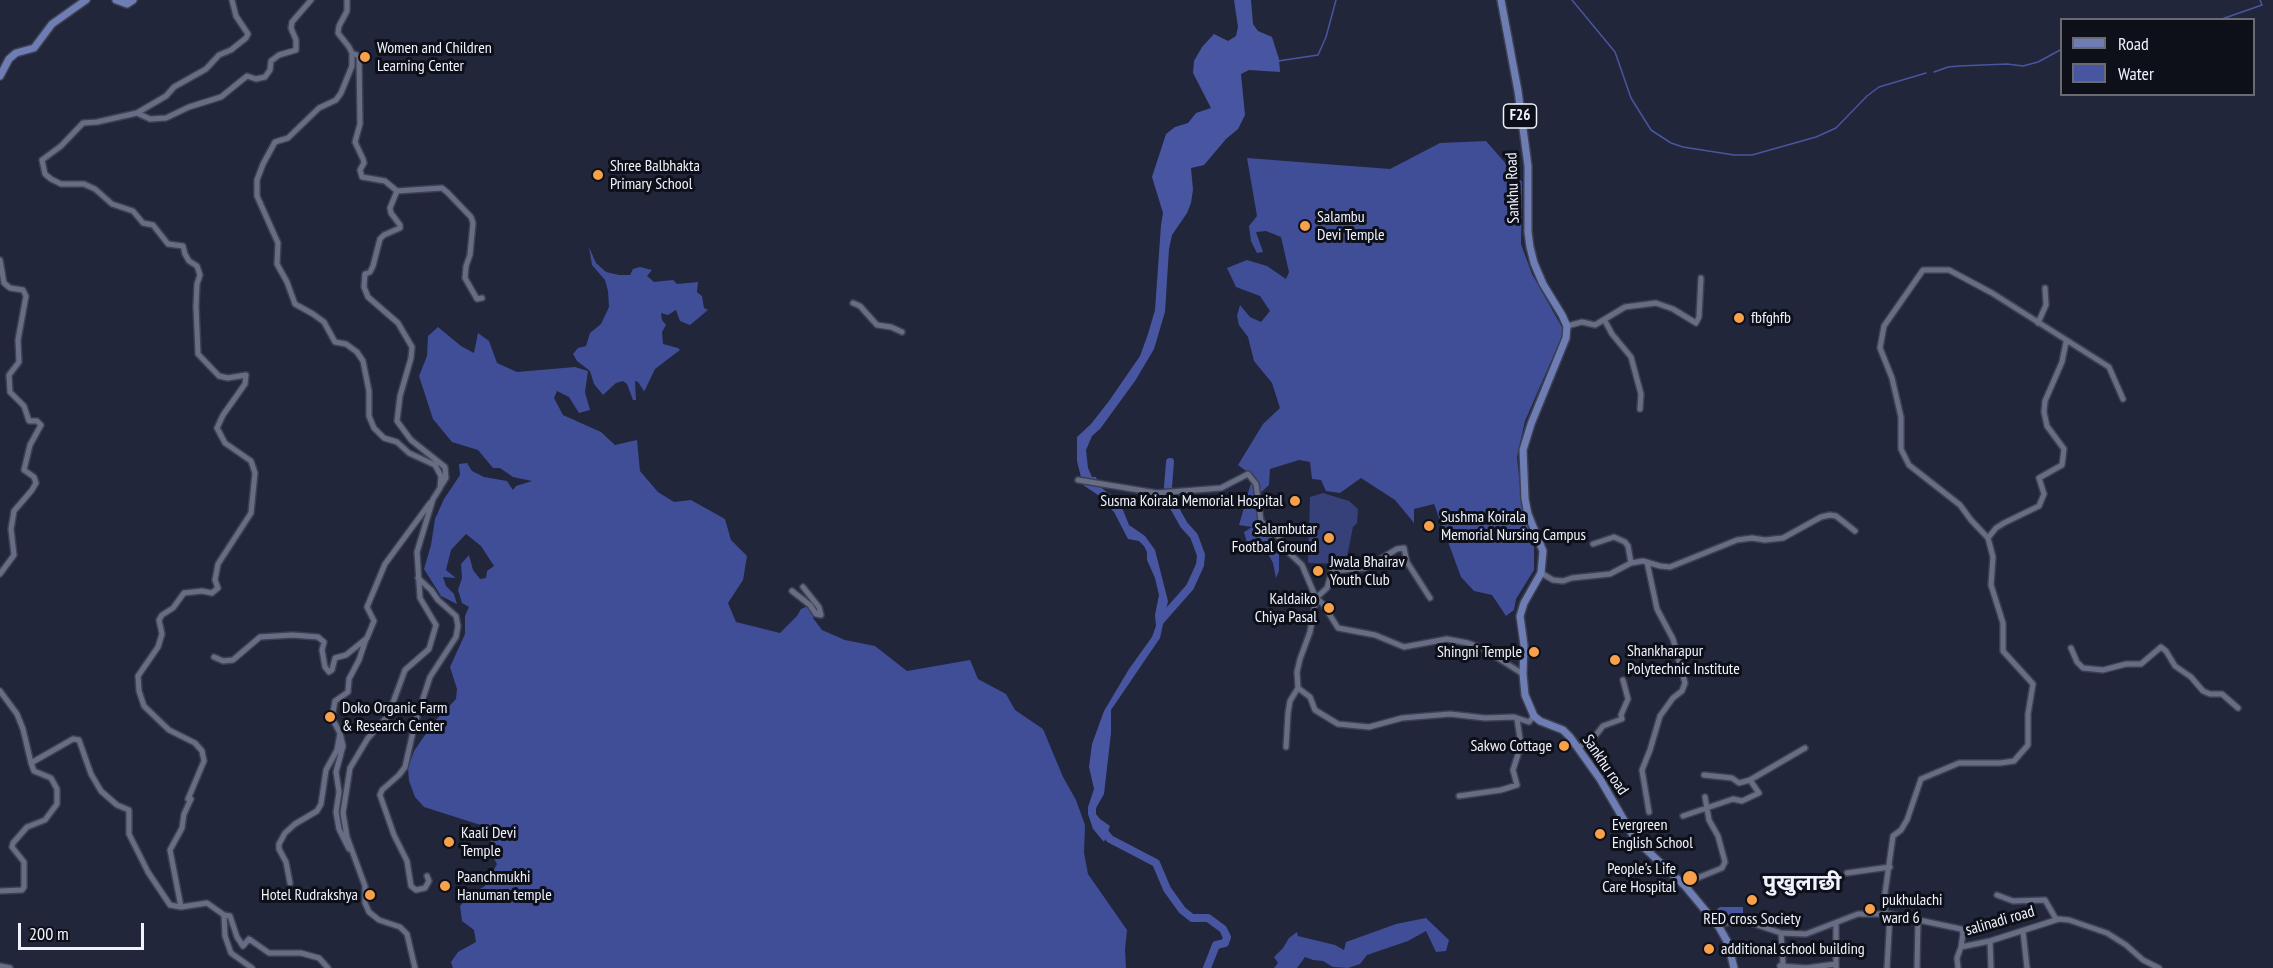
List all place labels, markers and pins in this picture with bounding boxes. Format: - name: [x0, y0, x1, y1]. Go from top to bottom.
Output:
- place label: Women and Children Learning Center: [377, 38, 492, 76]
- marker: Women and Children Learning Center: [358, 50, 372, 64]
- place label: Shree Balbhakta Primary School: [610, 156, 700, 194]
- marker: Shree Balbhakta Primary School: [591, 168, 605, 182]
- place label: Salambu Devi Temple: [1317, 207, 1385, 245]
- marker: Salambu Devi Temple: [1298, 219, 1312, 233]
- place label: fbfghfb: [1751, 308, 1791, 328]
- marker: fbfghfb: [1732, 311, 1746, 325]
- place label: Susma Koirala Memorial Hospital: [1100, 491, 1283, 511]
- marker: Susma Koirala Memorial Hospital: [1288, 494, 1302, 508]
- place label: Sushma Koirala Memorial Nursing Campus: [1441, 507, 1586, 545]
- place label: Salambutar Footbal Ground: [1232, 519, 1317, 557]
- marker: Sushma Koirala Memorial Nursing Campus: [1422, 519, 1436, 533]
- marker: Salambutar Footbal Ground: [1322, 531, 1336, 545]
- place label: Jwala Bhairav Youth Club: [1330, 552, 1405, 590]
- marker: Jwala Bhairav Youth Club: [1311, 564, 1325, 578]
- place label: Kaldaiko Chiya Pasal: [1255, 589, 1317, 627]
- marker: Kaldaiko Chiya Pasal: [1322, 601, 1336, 615]
- place label: Shankharapur Polytechnic Institute: [1627, 641, 1740, 679]
- place label: Shingni Temple: [1437, 642, 1522, 662]
- marker: Shingni Temple: [1527, 645, 1541, 659]
- marker: Shankharapur Polytechnic Institute: [1608, 653, 1622, 667]
- place label: Doko Organic Farm & Research Center: [342, 698, 448, 736]
- marker: Doko Organic Farm & Research Center: [323, 710, 337, 724]
- place label: Sakwo Cottage: [1470, 736, 1552, 756]
- marker: Sakwo Cottage: [1557, 739, 1571, 753]
- place label: Evergreen English School: [1612, 815, 1693, 853]
- place label: Kaali Devi Temple: [461, 823, 516, 861]
- marker: Evergreen English School: [1593, 827, 1607, 841]
- marker: Kaali Devi Temple: [442, 835, 456, 849]
- place label: People's Life Care Hospital: [1602, 859, 1676, 897]
- place label: Paanchmukhi Hanuman temple: [457, 867, 552, 905]
- marker: People's Life Care Hospital: [1681, 869, 1699, 887]
- marker: Paanchmukhi Hanuman temple: [438, 879, 452, 893]
- place label: Hotel Rudrakshya: [261, 885, 358, 905]
- marker: Hotel Rudrakshya: [363, 888, 377, 902]
- place label: pukhulachi ward 6: [1882, 890, 1942, 928]
- marker: RED cross Society: [1745, 893, 1759, 907]
- marker: pukhulachi ward 6: [1863, 902, 1877, 916]
- place label: RED cross Society: [1703, 909, 1801, 929]
- place label: additional school building: [1721, 939, 1865, 959]
- marker: additional school building: [1702, 942, 1716, 956]

